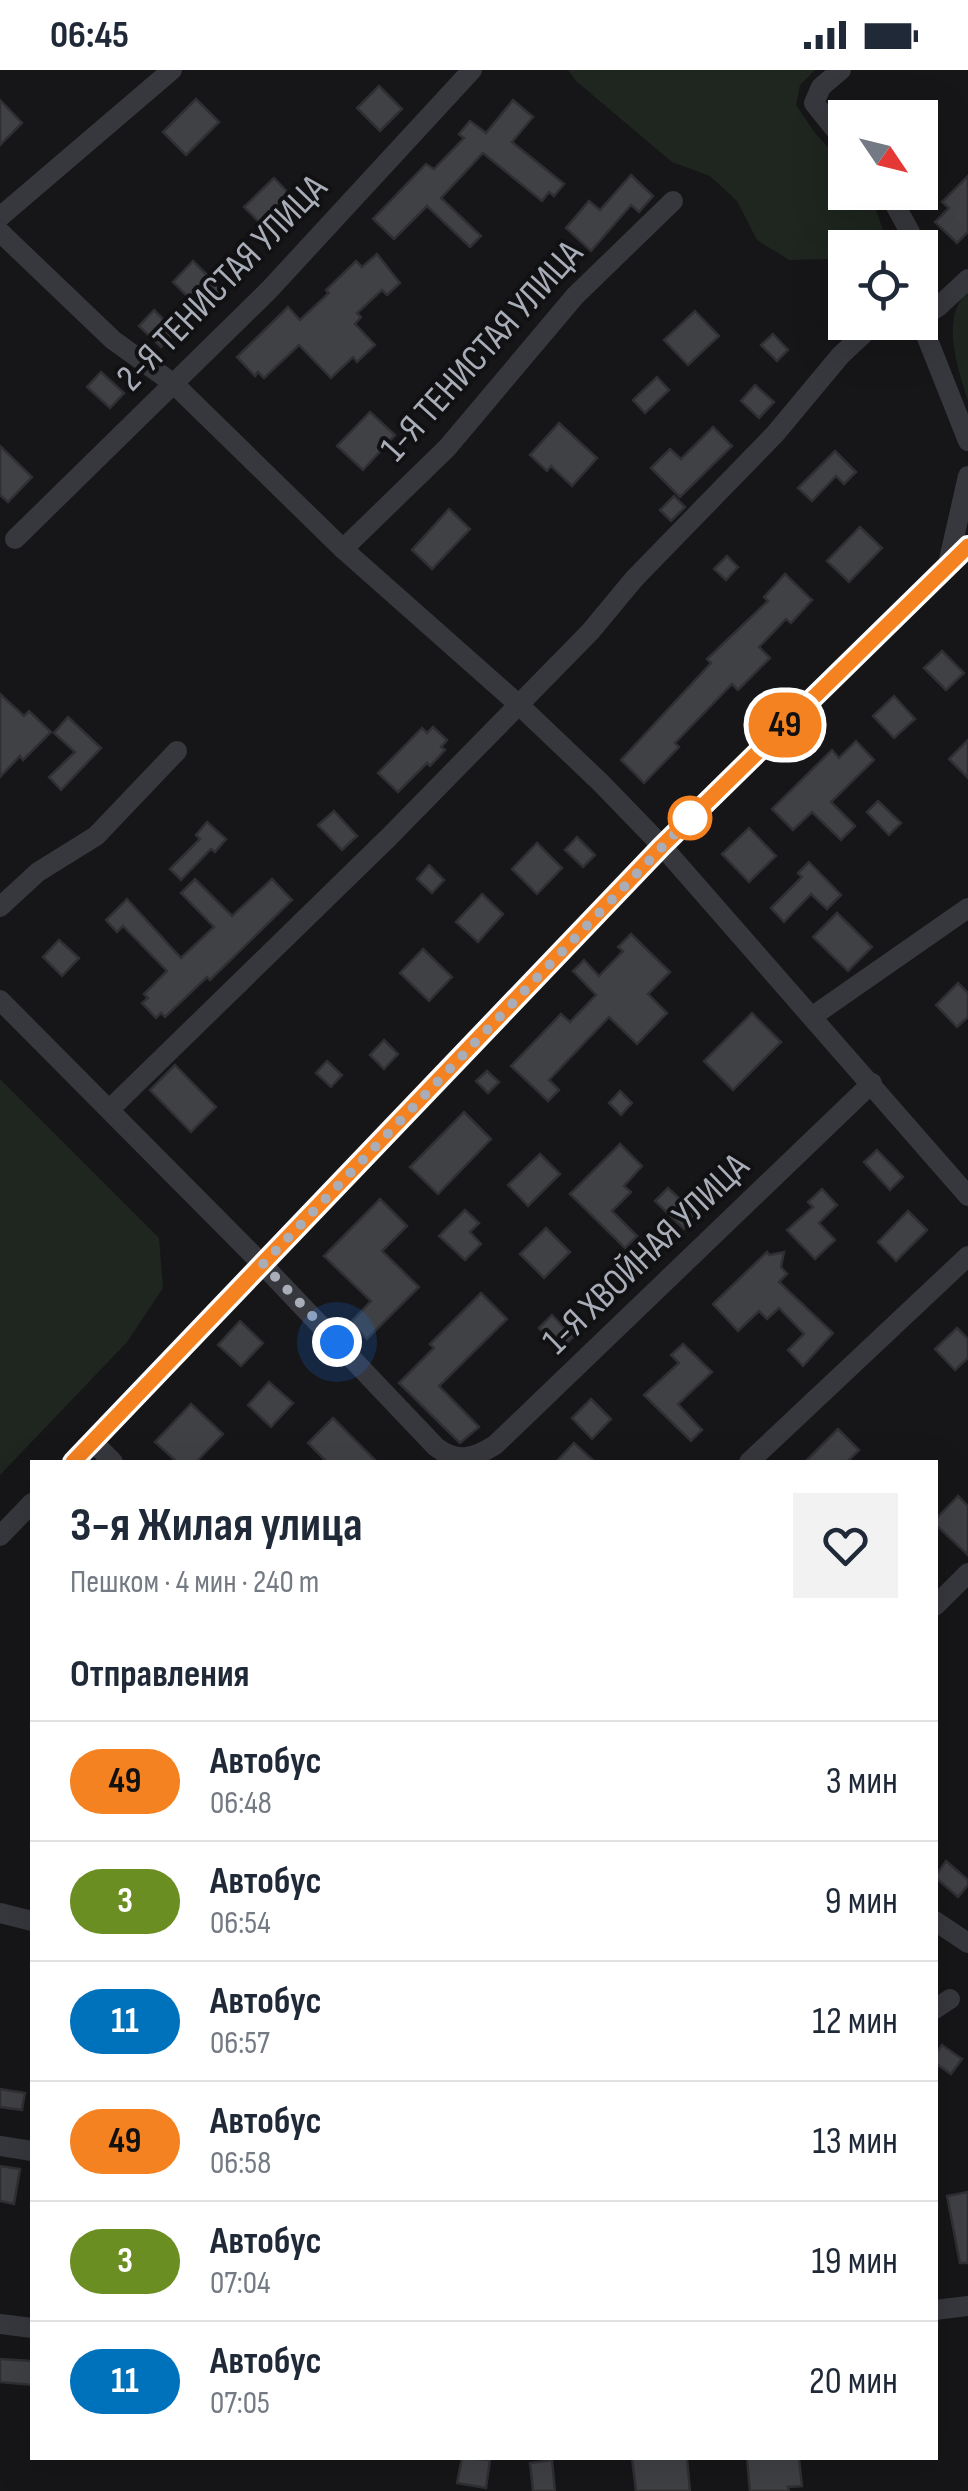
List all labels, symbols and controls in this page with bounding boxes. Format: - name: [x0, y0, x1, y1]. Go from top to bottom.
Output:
- text: 06:45: [50, 13, 129, 58]
- north arrow: [828, 100, 938, 210]
- map controls: [828, 100, 938, 340]
- street label: 2-Я ТЕНИСТАЯ УЛИЦА: [108, 165, 337, 400]
- button: locate: [828, 230, 938, 340]
- street label: 1-Я ТЕНИСТАЯ УЛИЦА: [371, 231, 593, 470]
- line badge: 49: [740, 692, 830, 758]
- text: 49: [769, 704, 801, 747]
- unlabelled marker: [669, 797, 711, 839]
- street label: 1-Я ХВОЙНАЯ УЛИЦА: [534, 1144, 759, 1364]
- your location: [312, 1317, 362, 1367]
- button: heart: [793, 1493, 898, 1598]
- text: 3-я Жилая улица: [70, 1497, 363, 1554]
- text: Пешком · 4 мин · 240 m: [70, 1563, 319, 1602]
- text: Отправления: [70, 1652, 250, 1697]
- text: Автобус: [210, 1739, 321, 1784]
- text: 3 мин: [826, 1759, 898, 1804]
- text: 49: [109, 1760, 141, 1803]
- text: 06:48: [210, 1784, 272, 1823]
- text: Автобус: [210, 1859, 321, 1904]
- text: 9 мин: [825, 1879, 898, 1924]
- text: 3: [117, 1880, 133, 1923]
- text: 06:54: [210, 1904, 271, 1943]
- text: Автобус: [210, 1979, 321, 2024]
- text: 12 мин: [812, 1999, 898, 2044]
- text: 11: [111, 2000, 139, 2043]
- text: 06:57: [210, 2024, 270, 2063]
- text: Автобус: [210, 2099, 321, 2144]
- text: 13 мин: [812, 2119, 898, 2164]
- text: 49: [109, 2120, 141, 2163]
- text: 06:58: [210, 2144, 271, 2183]
- text: Автобус: [210, 2219, 321, 2264]
- text: 19 мин: [812, 2239, 898, 2284]
- text: 3: [117, 2240, 133, 2283]
- text: 07:04: [210, 2264, 270, 2303]
- text: Автобус: [210, 2339, 321, 2384]
- text: 20 мин: [809, 2359, 898, 2404]
- text: 11: [111, 2360, 139, 2403]
- text: 07:05: [210, 2384, 270, 2423]

